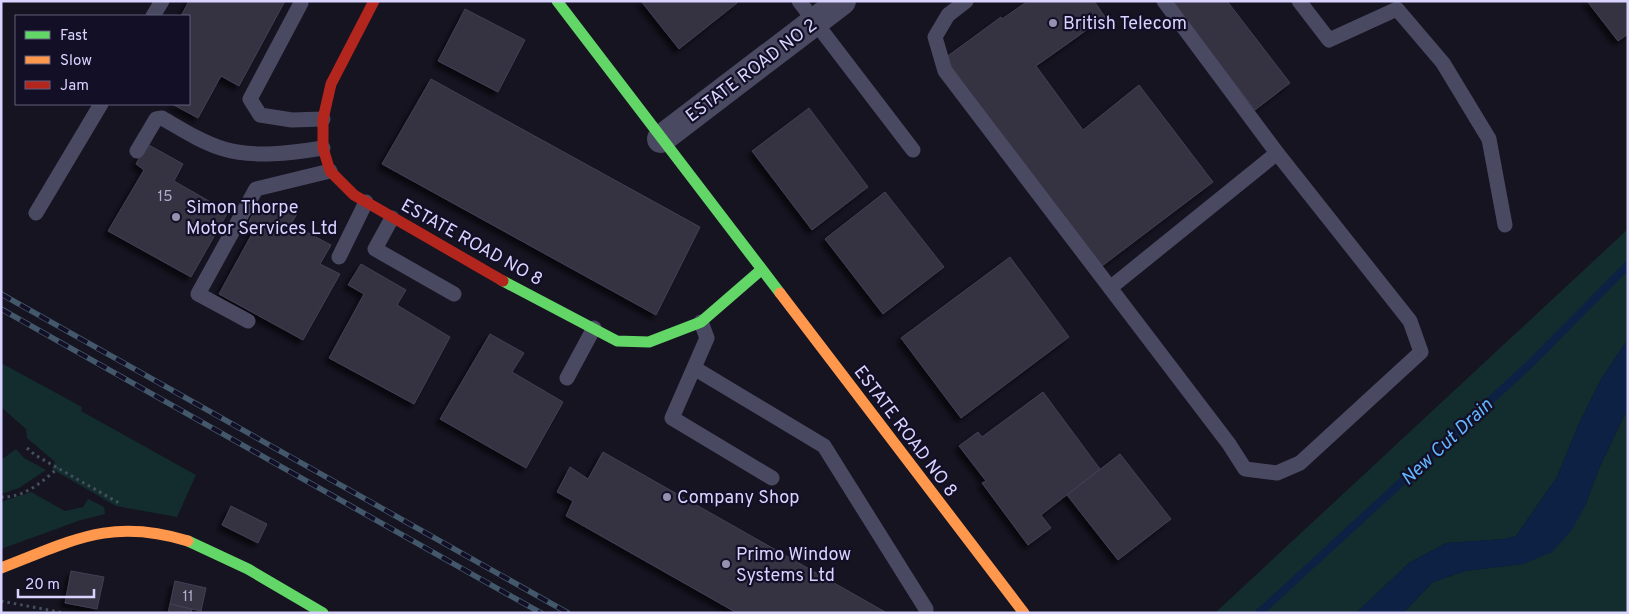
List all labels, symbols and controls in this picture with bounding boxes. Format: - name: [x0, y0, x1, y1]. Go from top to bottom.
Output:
- place label: British Telecom: [1063, 13, 1187, 36]
- street label: ESTATE ROAD NO 2: [682, 14, 822, 128]
- legend: [15, 15, 190, 105]
- marker: British Telecom: [1047, 17, 1059, 29]
- text: Fast: [60, 27, 88, 46]
- text: Slow: [60, 52, 92, 71]
- text: Jam: [60, 77, 89, 96]
- house number: 15: [158, 188, 172, 207]
- street label: ESTATE ROAD NO 8: [396, 195, 546, 292]
- place label: Simon Thorpe Motor Services Ltd: [186, 197, 337, 241]
- marker: Simon Thorpe Motor Services Ltd: [170, 211, 182, 223]
- street label: ESTATE ROAD NO 8: [848, 362, 962, 502]
- water label: New Cut Drain: [1396, 393, 1499, 491]
- place label: Company Shop: [677, 487, 799, 510]
- marker: Company Shop: [661, 491, 673, 503]
- place label: Primo Window Systems Ltd: [736, 544, 851, 588]
- marker: Primo Window Systems Ltd: [720, 558, 732, 570]
- scale bar: [18, 566, 94, 598]
- text: 20 m: [25, 576, 60, 595]
- house number: 11: [182, 588, 194, 607]

